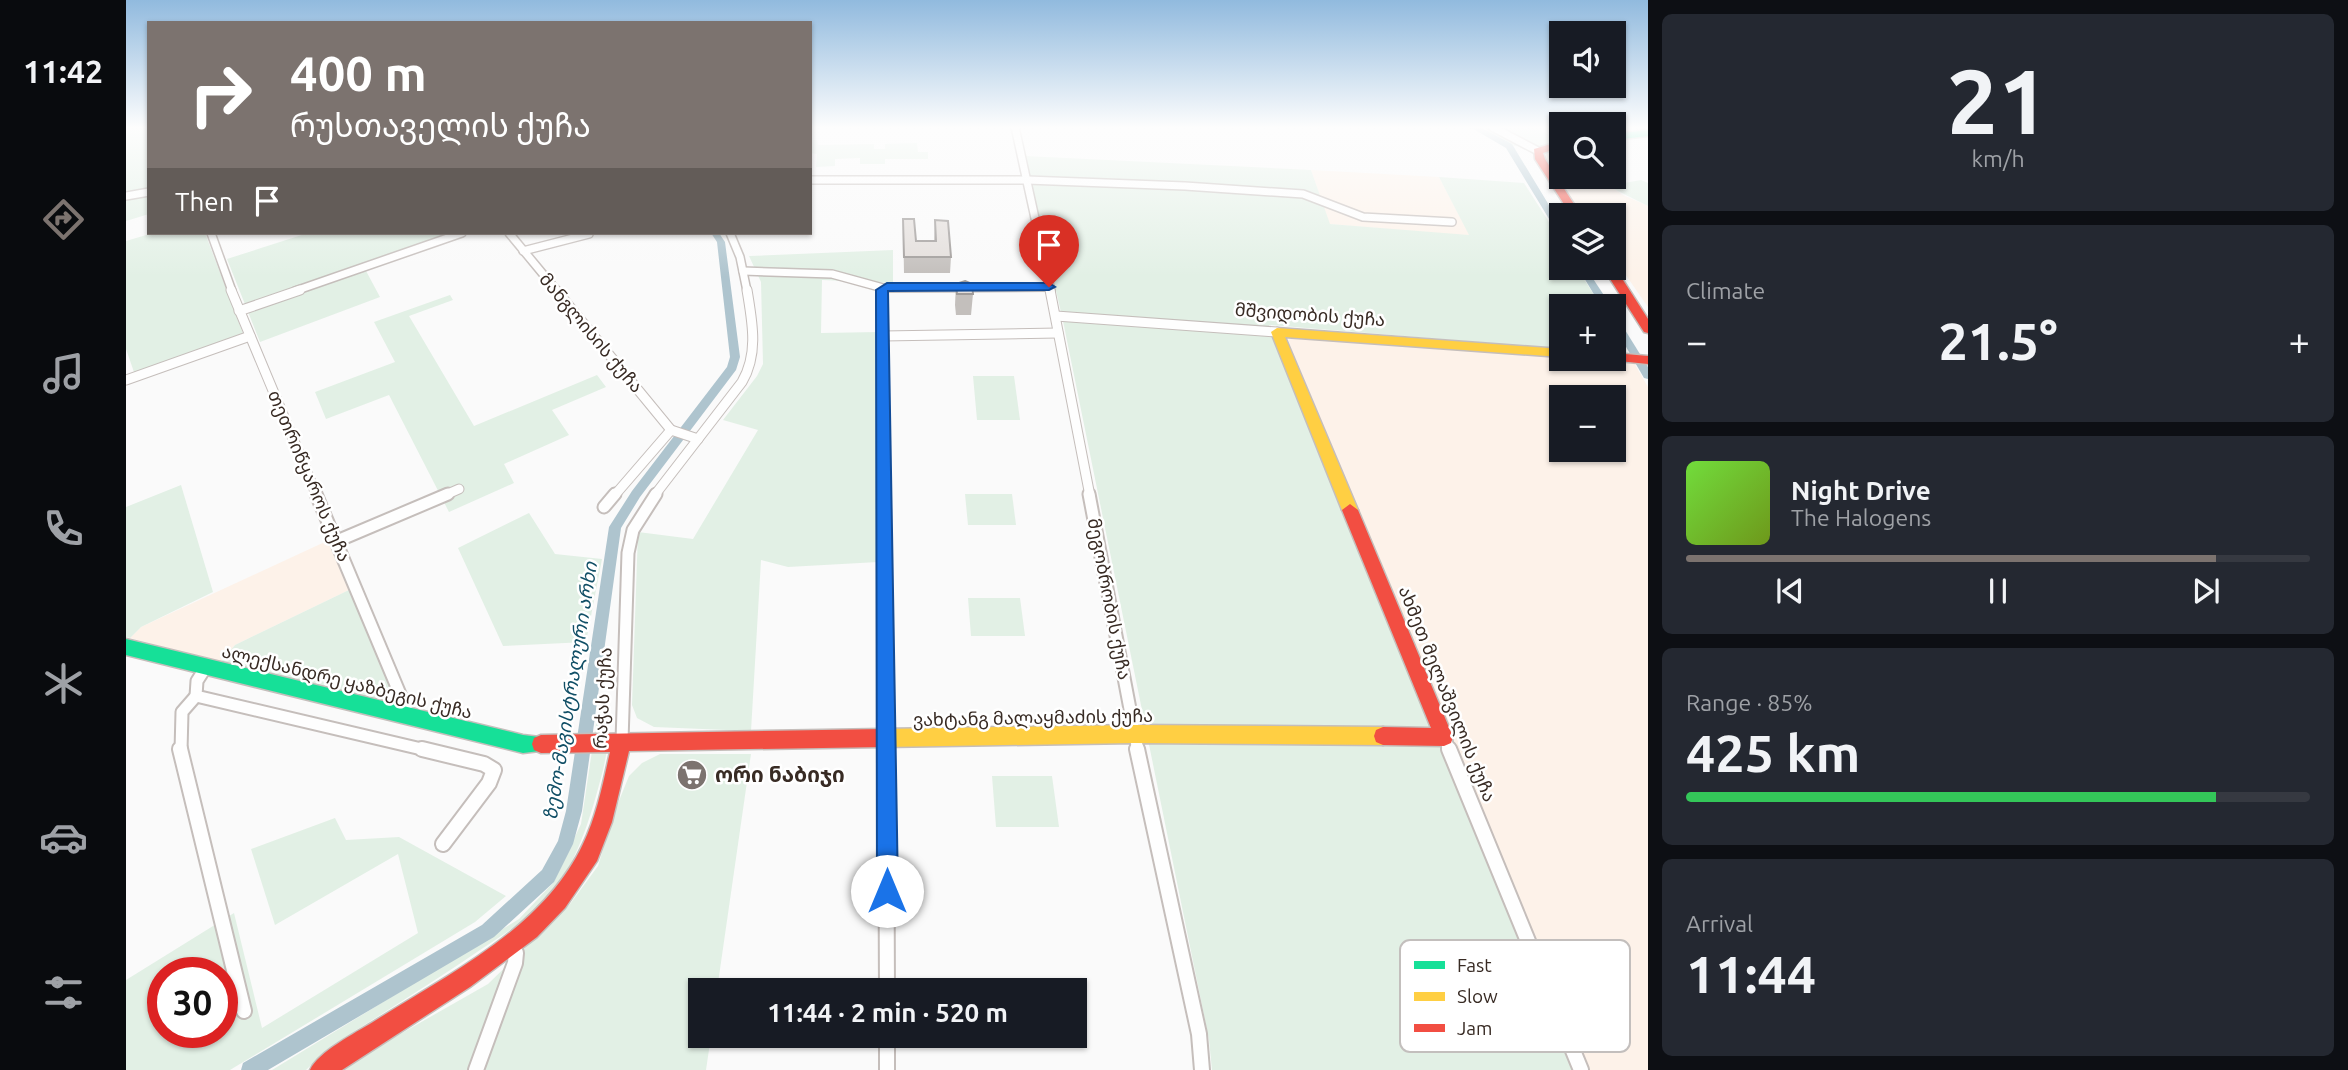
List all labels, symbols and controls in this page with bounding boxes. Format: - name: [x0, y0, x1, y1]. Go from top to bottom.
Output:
- map controls: [1549, 21, 1626, 462]
- button: sound: [1549, 21, 1626, 98]
- text: 400 m: [290, 45, 427, 100]
- icon: right: [175, 49, 266, 140]
- text: 21: [1947, 49, 2049, 151]
- text: 11:42: [23, 53, 103, 89]
- text: რუსთაველის ქუჩა: [290, 107, 591, 143]
- button: search: [1549, 112, 1626, 189]
- text: km/h: [1971, 146, 2025, 171]
- icon: arrive: [248, 182, 286, 220]
- text: Then: [175, 187, 234, 216]
- icon: directions: [39, 195, 88, 244]
- button: layers: [1549, 203, 1626, 280]
- pin: [1019, 215, 1079, 287]
- icon: arrive: [1030, 226, 1068, 264]
- street label: მანგლისის ქუჩა: [534, 269, 648, 397]
- text: Climate: [1686, 278, 1765, 303]
- button: +: [1549, 294, 1626, 371]
- street label: მშვიდობის ქუჩა: [1234, 299, 1386, 331]
- text: 21.5°: [1938, 312, 2058, 370]
- text: −: [1686, 320, 1707, 362]
- text: +: [2289, 320, 2310, 362]
- icon: music: [39, 349, 88, 398]
- button: −: [1549, 385, 1626, 462]
- street label: თეთრიწყაროს ქუჩა: [263, 387, 355, 565]
- text: Night Drive: [1791, 476, 1931, 505]
- icon: phone: [39, 504, 88, 553]
- text: The Halogens: [1791, 505, 1931, 530]
- street label: მეგობრობის ქუჩა: [1083, 516, 1135, 682]
- water label: ზემო-მაგისტრალური არხი: [539, 559, 602, 822]
- icon: previous: [1771, 572, 1809, 610]
- icon: pause: [1979, 572, 2017, 610]
- icon: next: [2187, 572, 2225, 610]
- street label: ახმეთ მელაშვილის ქუჩა: [1394, 583, 1500, 805]
- street label: ალექსანდრე ყაზბეგის ქუჩა: [219, 640, 475, 724]
- street label: რაჭას ქუჩა: [589, 647, 617, 749]
- icon: climate: [39, 659, 88, 708]
- text: Range · 85%: [1686, 690, 1813, 715]
- street label: ვახტანგ მალაყმაძის ქუჩა: [913, 705, 1153, 731]
- text: 425 km: [1686, 724, 1860, 782]
- supermarket icon: ორი ნაბიჯი: [675, 758, 709, 792]
- place label: ორი ნაბიჯი: [715, 762, 845, 787]
- icon: car: [39, 813, 88, 862]
- position arrow: [850, 854, 924, 928]
- text: Arrival: [1686, 911, 1753, 936]
- legend: [1400, 940, 1630, 1052]
- text: 11:44: [1686, 945, 1816, 1003]
- text: Fast: [1457, 954, 1492, 976]
- speed limit sign: 30: [147, 957, 238, 1048]
- icon: filters: [39, 968, 88, 1017]
- text: Slow: [1457, 985, 1498, 1007]
- text: 11:44 · 2 min · 520 m: [767, 998, 1008, 1027]
- text: Jam: [1457, 1017, 1493, 1039]

